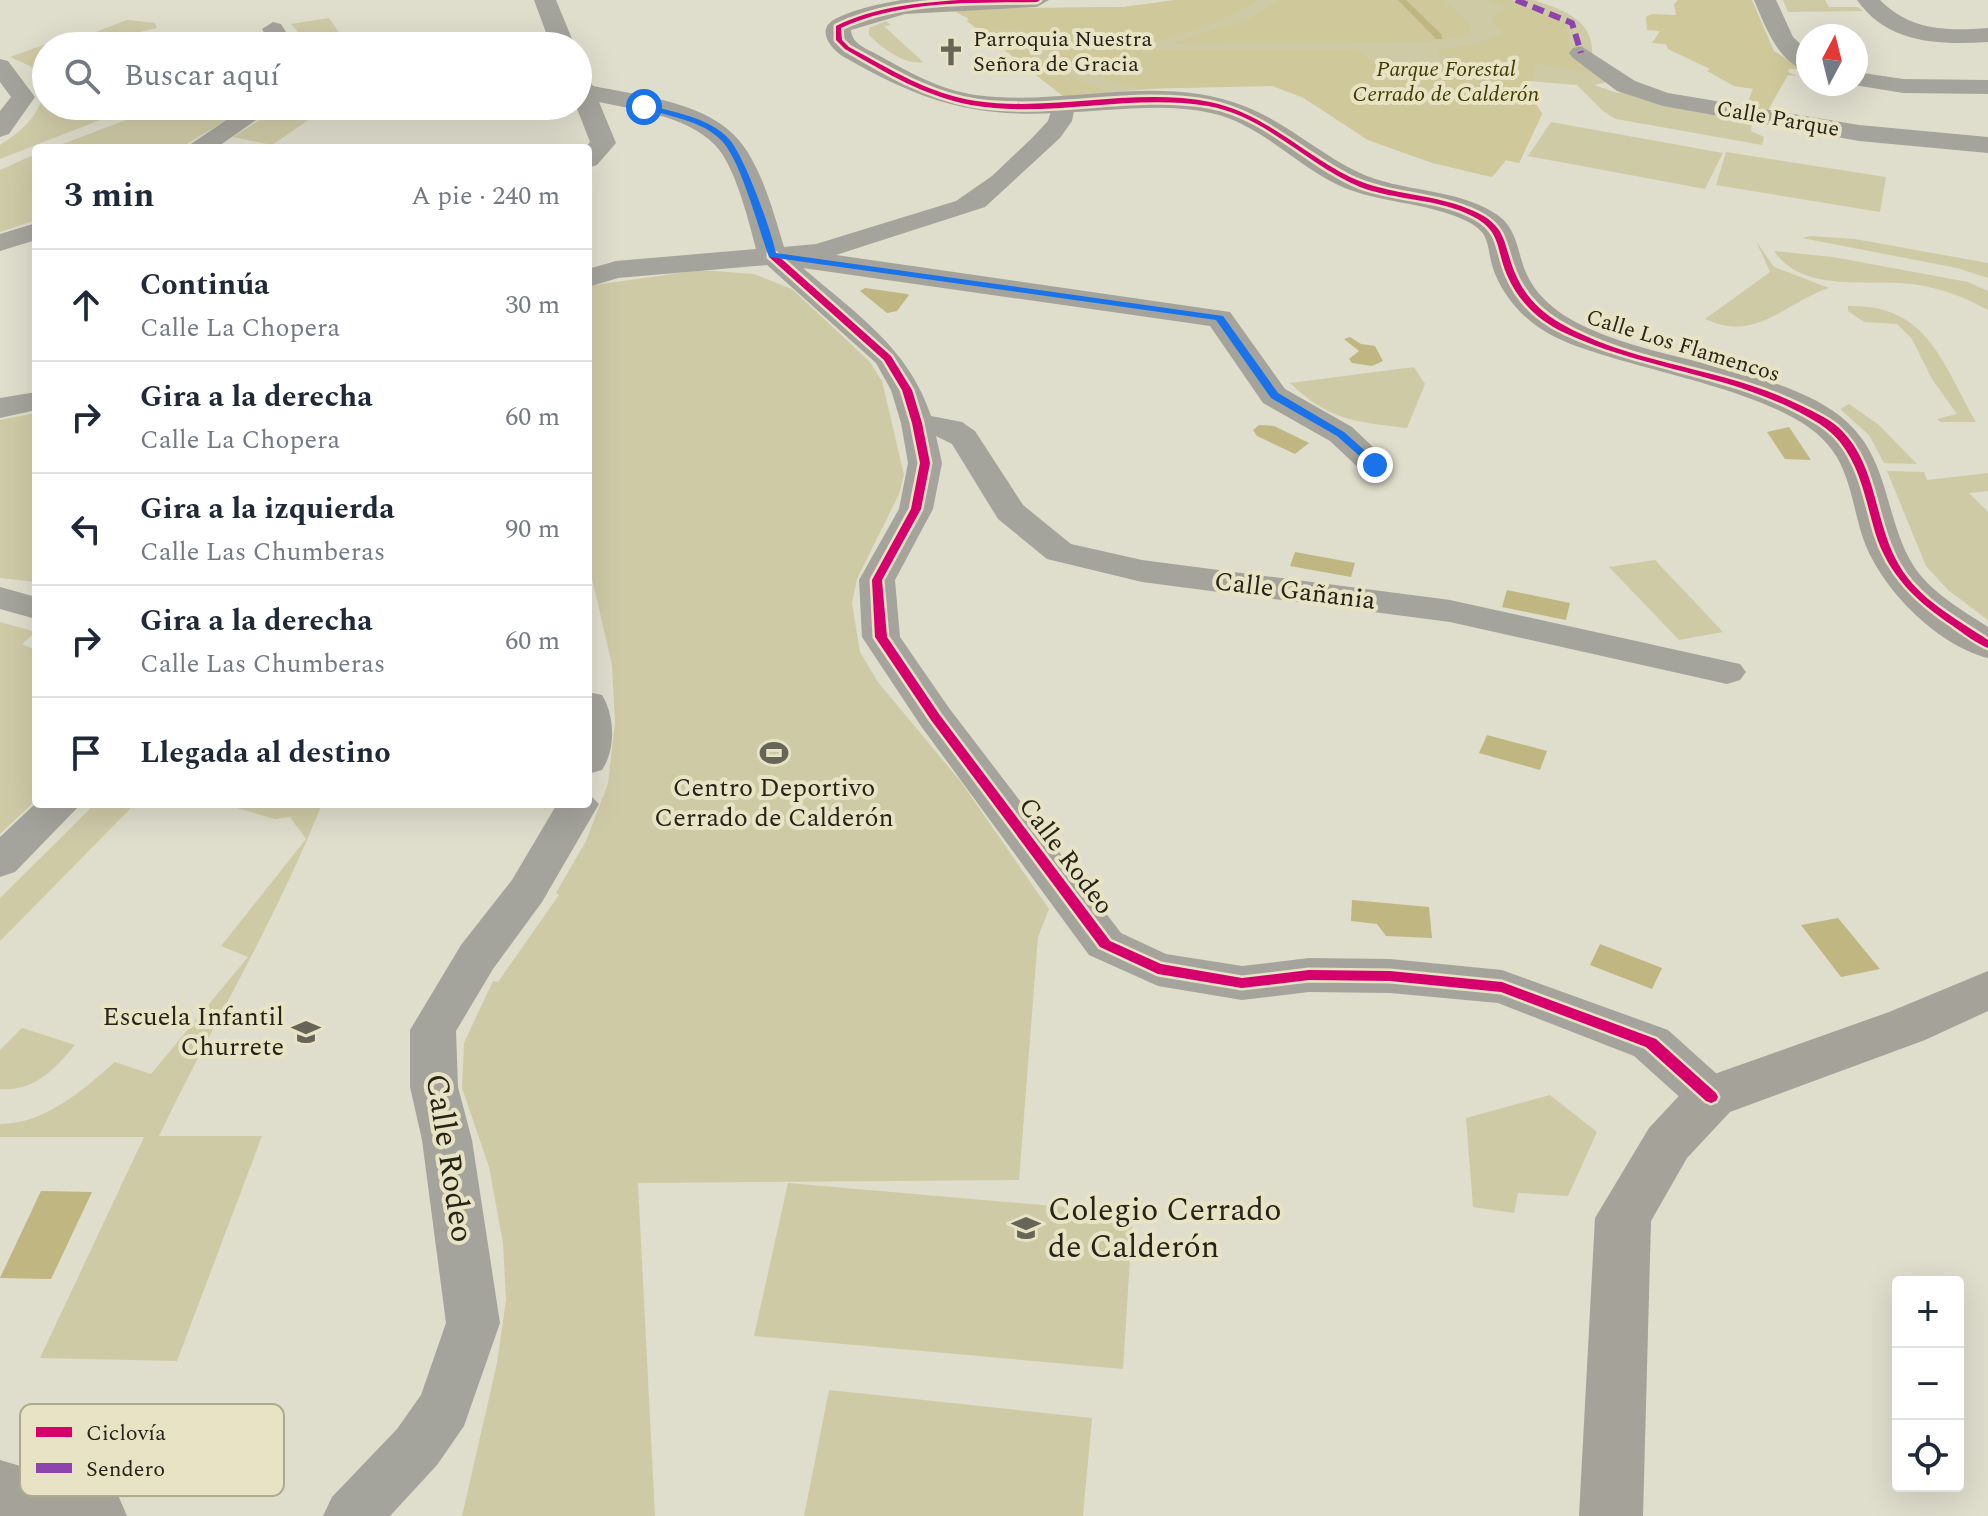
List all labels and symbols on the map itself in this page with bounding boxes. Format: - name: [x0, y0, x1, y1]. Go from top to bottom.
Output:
- place label: Parroquia Nuestra Señora de Gracia: [973, 23, 1152, 81]
- north arrow: [1796, 24, 1868, 96]
- church icon: Parroquia Nuestra Señora de Gracia: [936, 37, 966, 67]
- park label: Parque Forestal Cerrado de Calderón: [1353, 53, 1540, 111]
- route start: [626, 89, 662, 125]
- street label: Calle Parque: [1714, 92, 1842, 146]
- street label: Calle Los Flamencos: [1582, 301, 1784, 391]
- route end: [1357, 447, 1393, 483]
- street label: Calle Gañania: [1212, 561, 1378, 621]
- sports icon: Centro Deportivo Cerrado de Calderón: [759, 738, 789, 768]
- place label: Centro Deportivo Cerrado de Calderón: [654, 768, 894, 838]
- street label: Calle Rodeo: [1008, 789, 1124, 923]
- place label: Escuela Infantil Churrete: [102, 997, 284, 1067]
- school or university icon: Escuela Infantil Churrete: [291, 1017, 321, 1047]
- street label: Calle Rodeo: [411, 1070, 487, 1246]
- place label: Colegio Cerrado de Calderón: [1048, 1186, 1281, 1272]
- school or university icon: Colegio Cerrado de Calderón: [1011, 1213, 1041, 1243]
- legend: [20, 1404, 284, 1496]
- text: Ciclovía: [86, 1417, 166, 1450]
- text: Sendero: [86, 1453, 165, 1486]

